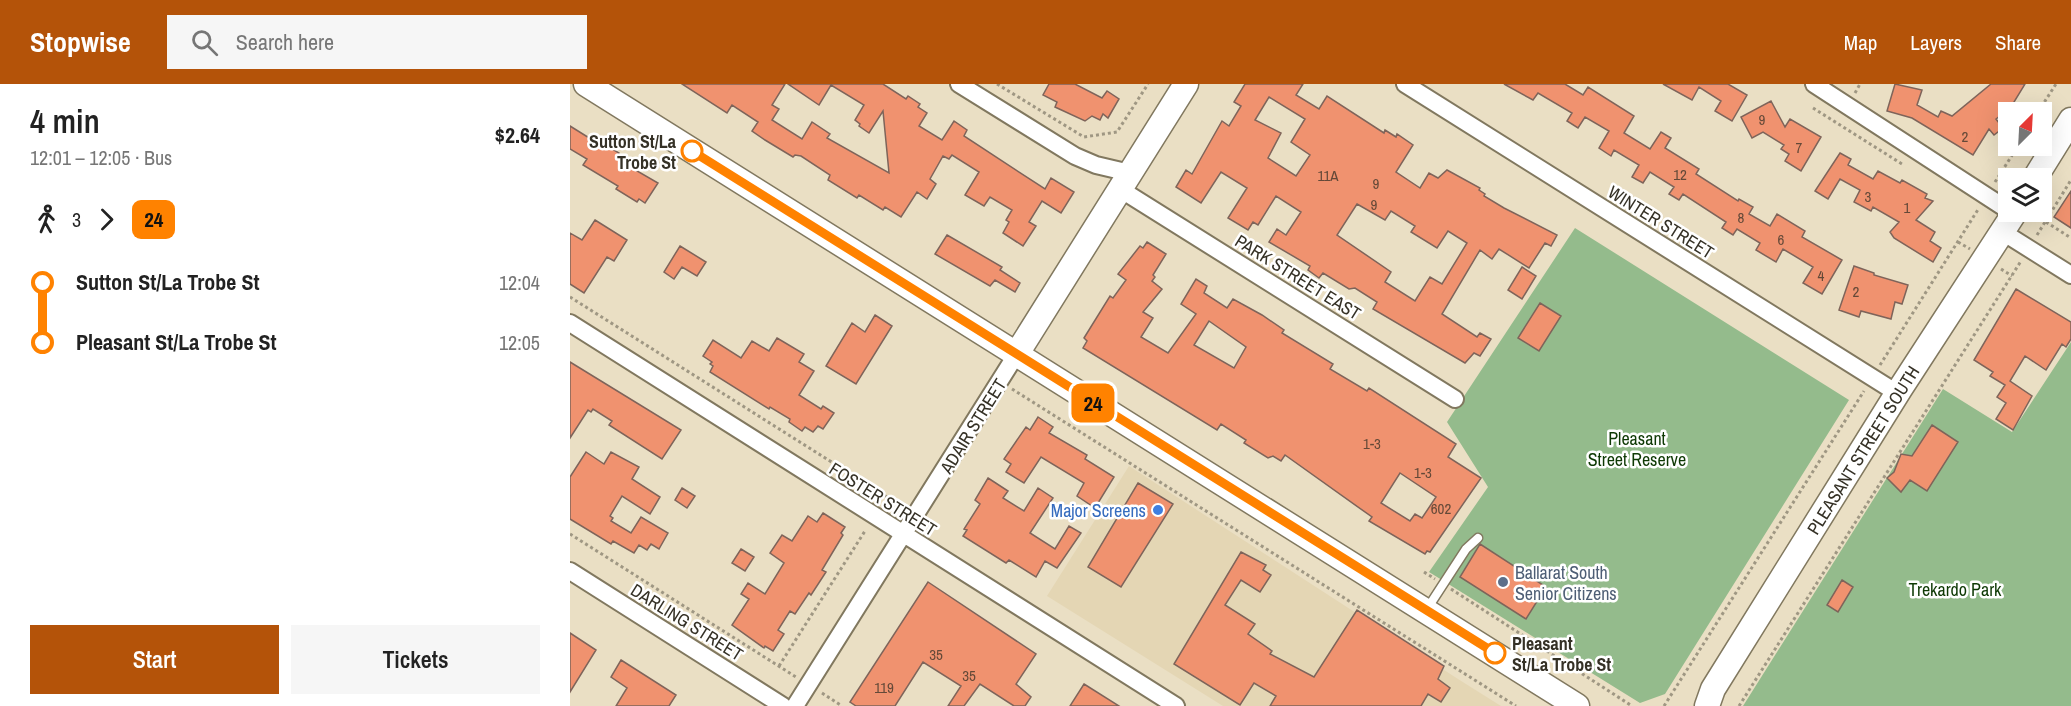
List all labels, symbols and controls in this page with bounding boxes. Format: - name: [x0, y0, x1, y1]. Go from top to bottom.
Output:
- search box: [167, 15, 587, 69]
- text: Stopwise: [30, 23, 131, 61]
- icon: search: [188, 26, 221, 59]
- text: Search here: [236, 27, 334, 57]
- text: Map: [1844, 28, 1877, 57]
- text: Layers: [1910, 28, 1962, 57]
- text: Share: [1995, 28, 2041, 57]
- text: 4 min: [30, 99, 100, 143]
- north arrow: [1998, 102, 2052, 156]
- map controls: [1998, 102, 2052, 222]
- house number: 9: [1759, 109, 1766, 130]
- text: $2.64: [495, 120, 540, 150]
- house number: 2: [1962, 126, 1969, 147]
- place label: Sutton St/La Trobe St: [589, 129, 677, 175]
- house number: 7: [1796, 137, 1803, 158]
- marker: Sutton St/La Trobe St: [681, 140, 703, 162]
- text: 12:01 – 12:05 · Bus: [30, 144, 172, 171]
- house number: 12: [1673, 164, 1687, 185]
- house number: 11A: [1318, 165, 1339, 186]
- button: layers: [1998, 168, 2052, 222]
- house number: 9: [1373, 173, 1380, 194]
- street label: WINTER STREET: [1603, 179, 1719, 265]
- house number: 3: [1865, 186, 1872, 207]
- house number: 9: [1371, 194, 1378, 215]
- house number: 1: [1904, 197, 1911, 218]
- icon: walk: [30, 203, 63, 236]
- icon: forward: [90, 203, 123, 236]
- text: 24: [144, 205, 163, 234]
- text: 3: [72, 206, 81, 233]
- house number: 8: [1738, 207, 1745, 228]
- street label: PARK STREET EAST: [1230, 228, 1366, 326]
- house number: 6: [1778, 229, 1785, 250]
- house number: 4: [1818, 265, 1825, 286]
- text: Sutton St/La Trobe St: [76, 267, 259, 297]
- text: 12:04: [499, 269, 540, 296]
- house number: 2: [1853, 281, 1860, 302]
- text: Pleasant St/La Trobe St: [76, 327, 277, 357]
- text: 12:05: [499, 329, 540, 356]
- street label: PLEASANT STREET SOUTH: [1801, 361, 1925, 539]
- street label: ADAIR STREET: [933, 374, 1012, 479]
- line badge: 24: [1066, 384, 1120, 422]
- text: 24: [1083, 389, 1103, 418]
- park label: Pleasant Street Reserve: [1588, 426, 1686, 472]
- house number: 1-3: [1363, 433, 1381, 454]
- street label: FOSTER STREET: [825, 456, 941, 542]
- house number: 1-3: [1414, 462, 1432, 483]
- place label: Major Screens: [1051, 498, 1146, 523]
- house number: 602: [1431, 498, 1451, 519]
- marker: Major Screens: [1151, 503, 1165, 517]
- place label: Ballarat South Senior Citizens: [1515, 560, 1617, 606]
- marker: Ballarat South Senior Citizens: [1496, 575, 1510, 589]
- street label: DARLING STREET: [626, 577, 748, 667]
- park label: Trekardo Park: [1909, 577, 2002, 602]
- button: Start: [30, 625, 279, 694]
- button: Tickets: [291, 625, 540, 694]
- place label: Pleasant St/La Trobe St: [1512, 631, 1611, 677]
- marker: Pleasant St/La Trobe St: [1484, 642, 1506, 664]
- house number: 35: [929, 644, 943, 665]
- house number: 35: [962, 665, 976, 686]
- house number: 119: [874, 677, 894, 698]

